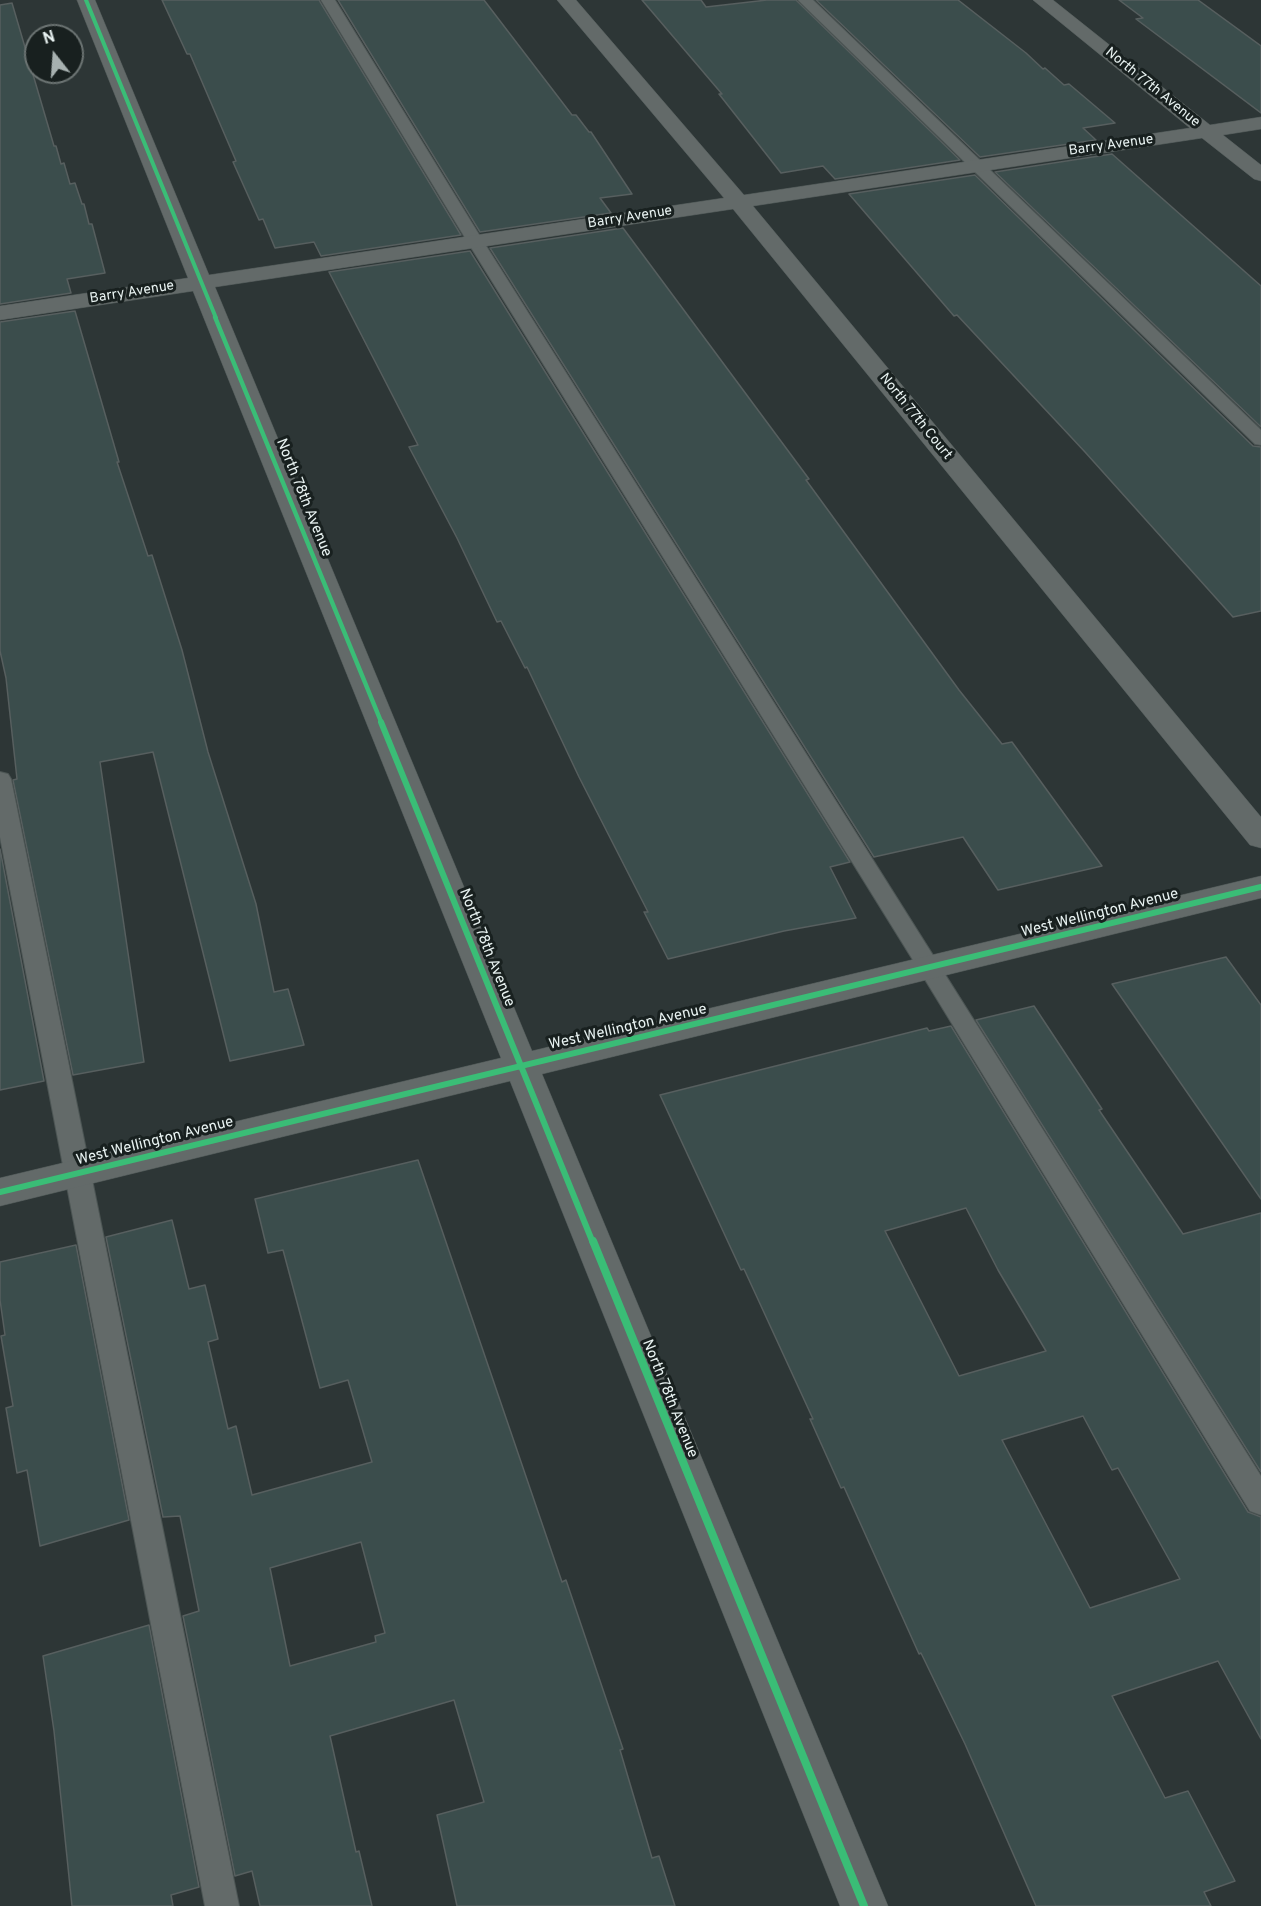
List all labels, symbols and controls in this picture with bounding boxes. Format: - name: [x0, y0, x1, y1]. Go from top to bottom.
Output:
- north arrow: [24, 24, 84, 84]
- text: N: [41, 27, 58, 50]
- street label: North 77th Avenue: [1101, 45, 1203, 131]
- street label: Barry Avenue: [1068, 132, 1154, 160]
- street label: Barry Avenue: [587, 203, 673, 233]
- street label: Barry Avenue: [89, 278, 175, 308]
- street label: North 77th Court: [875, 370, 955, 464]
- street label: North 78th Avenue: [271, 436, 335, 560]
- street label: North 78th Avenue: [454, 886, 518, 1010]
- street label: West Wellington Avenue: [1020, 886, 1180, 942]
- street label: West Wellington Avenue: [547, 1001, 709, 1055]
- street label: West Wellington Avenue: [75, 1114, 235, 1170]
- street label: North 78th Avenue: [637, 1337, 701, 1461]

